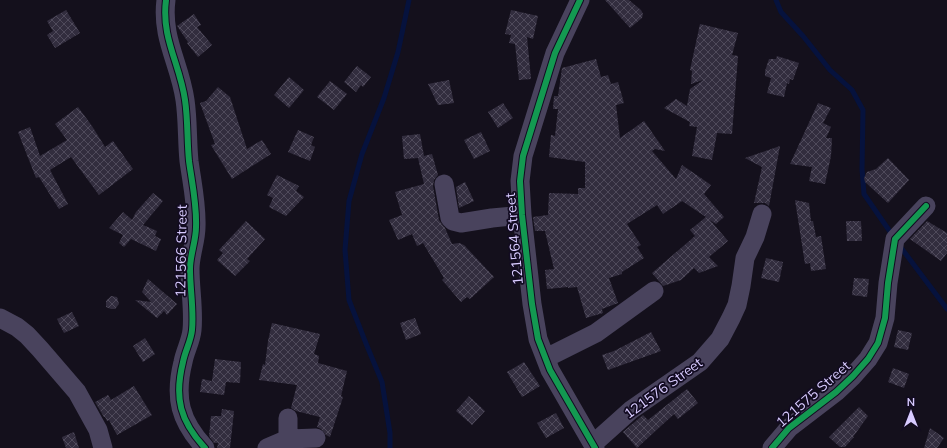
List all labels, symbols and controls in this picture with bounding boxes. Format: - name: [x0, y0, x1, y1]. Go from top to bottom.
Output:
- street label: 121564 Street: [501, 192, 527, 286]
- street label: 121566 Street: [171, 204, 191, 298]
- street label: 121576 Street: [620, 353, 706, 423]
- street label: 121575 Street: [772, 357, 854, 431]
- north arrow: [891, 392, 931, 432]
- text: N: [907, 395, 915, 409]

